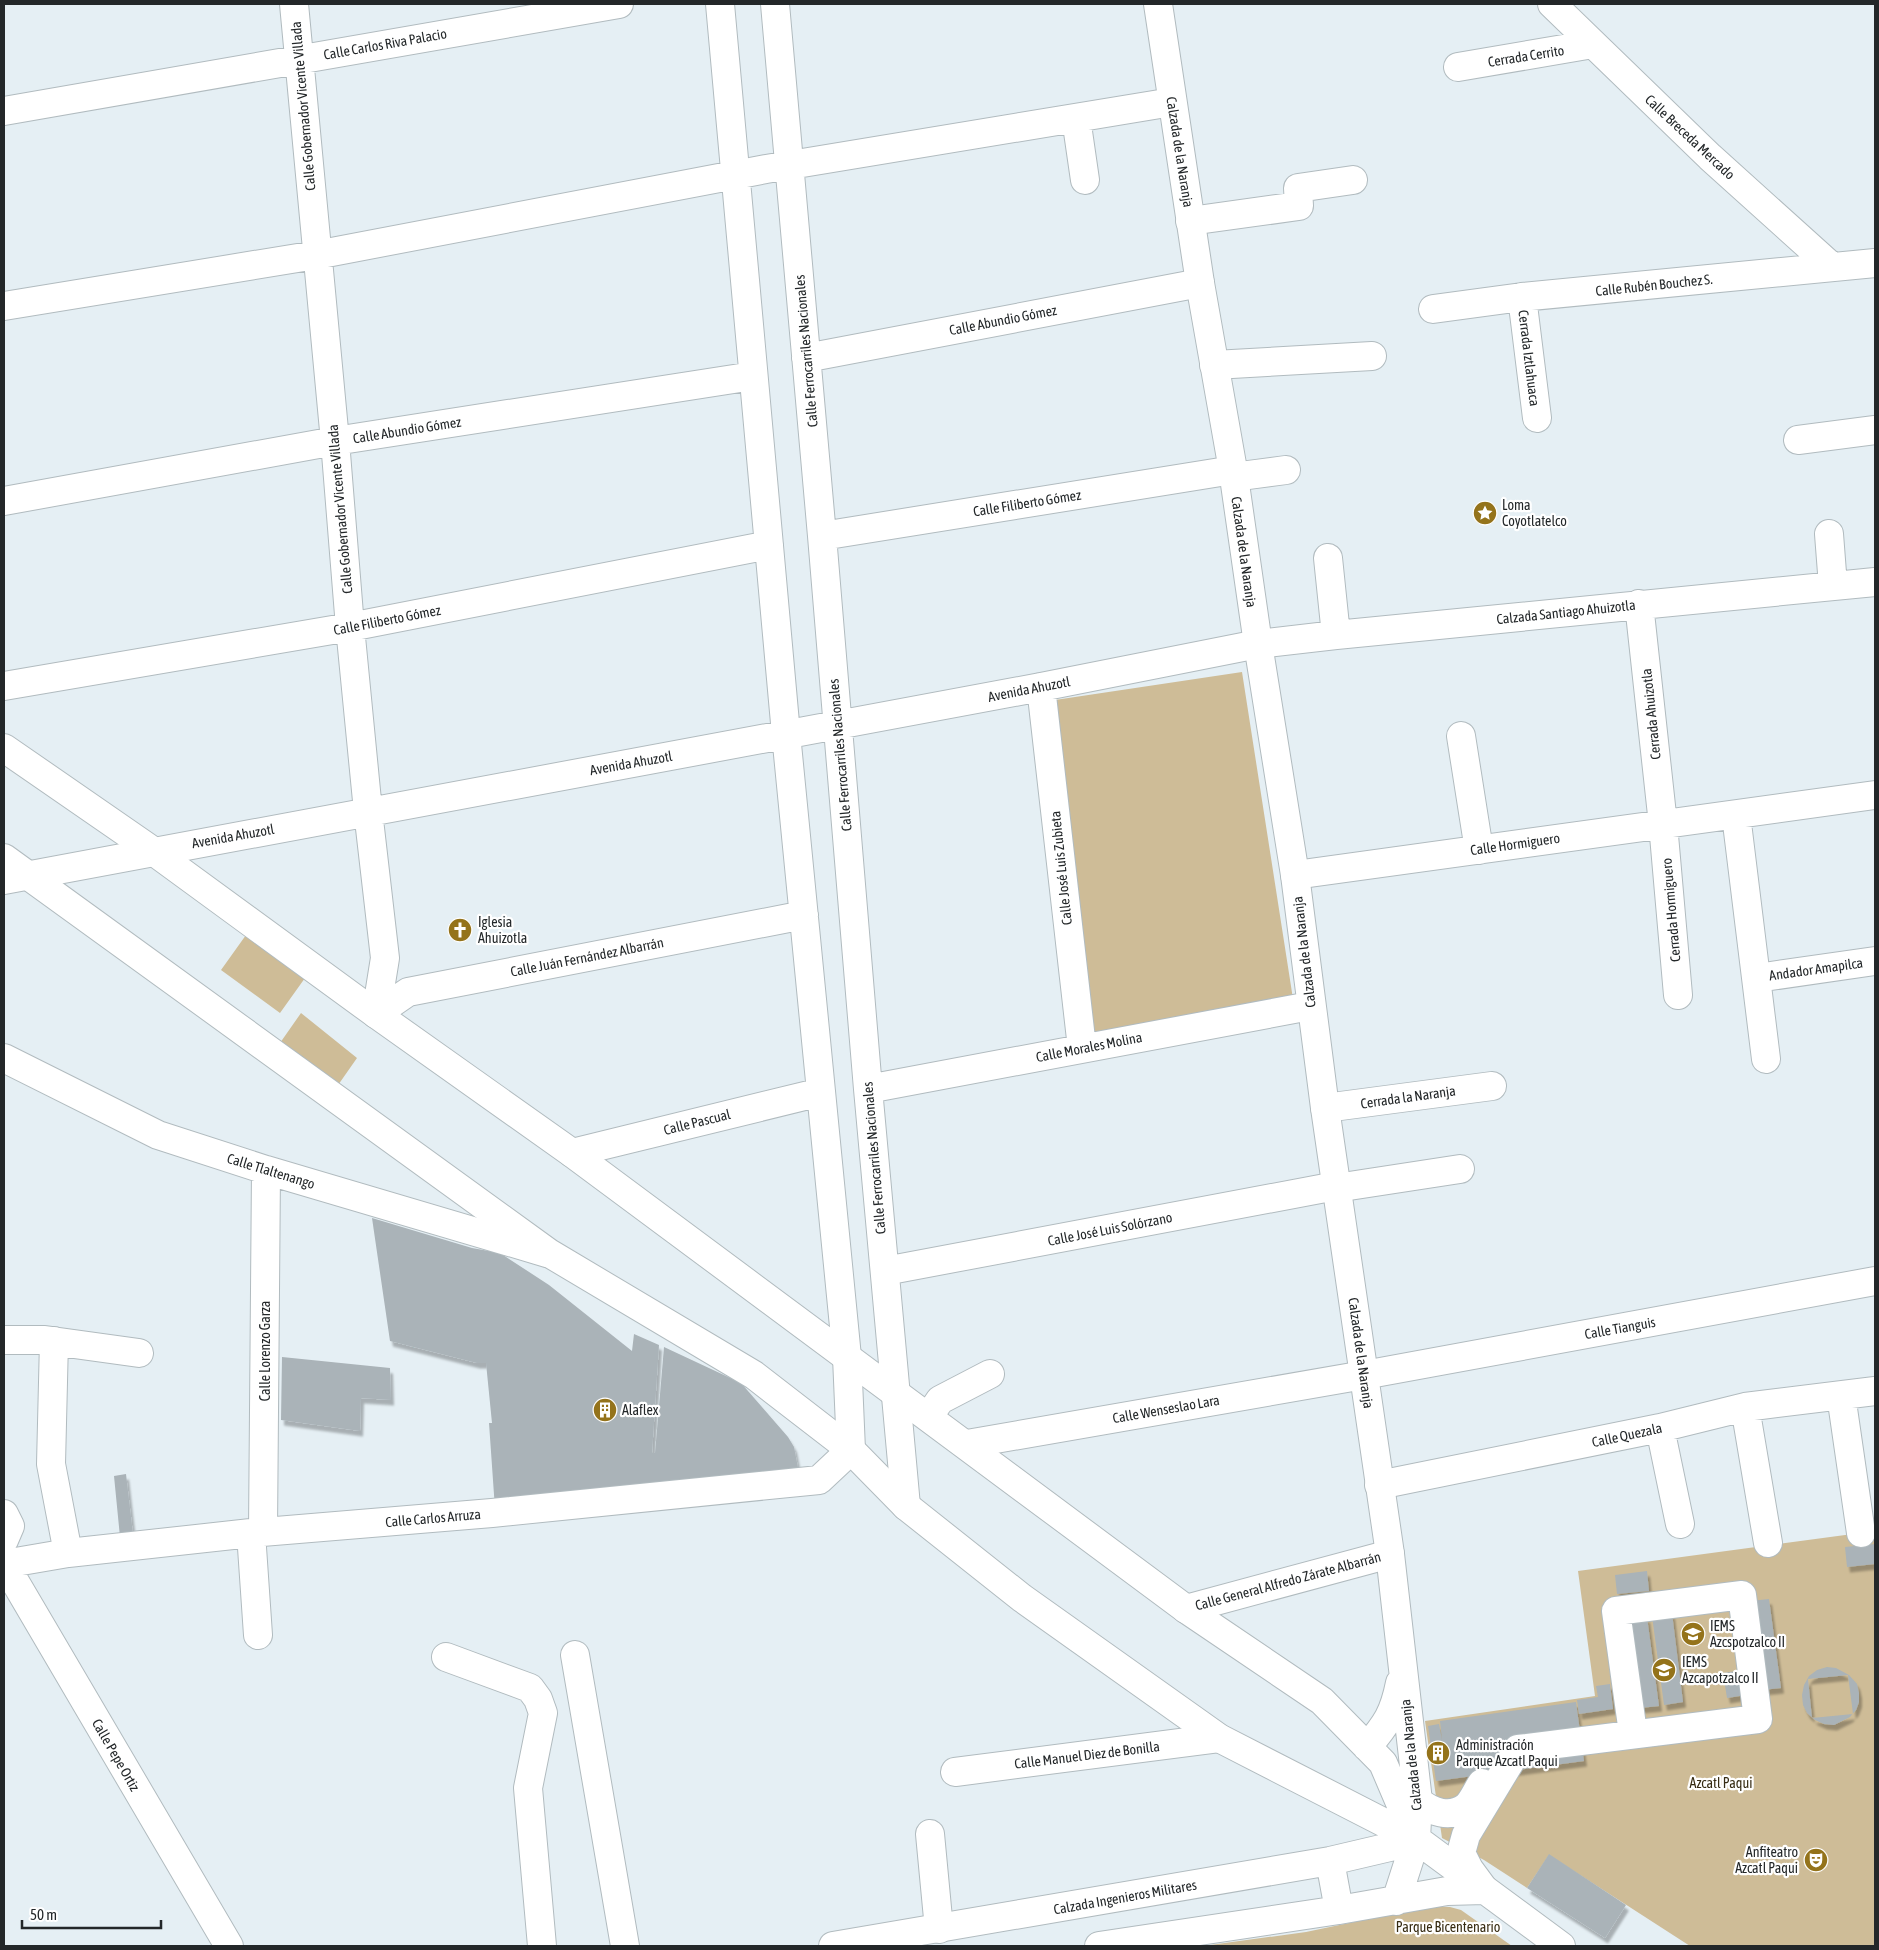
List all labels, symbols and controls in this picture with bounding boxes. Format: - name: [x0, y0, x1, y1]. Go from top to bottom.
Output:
- street label: Calle Gobernador Vicente Villada: [288, 21, 318, 191]
- street label: Calle Carlos Riva Palacio: [322, 25, 448, 63]
- street label: Cerrada Cerrito: [1487, 42, 1565, 70]
- street label: Calle Breceda Mercado: [1642, 91, 1738, 183]
- street label: Calzada de la Naranja: [1163, 96, 1197, 208]
- street label: Calle Rubén Bouchez S.: [1595, 271, 1713, 299]
- street label: Calle Ferrocarriles Nacionales: [791, 274, 821, 428]
- street label: Calle Abundio Gómez: [948, 302, 1058, 338]
- street label: Cerrada Iztlahuaca: [1515, 309, 1543, 407]
- street label: Calle Abundio Gómez: [352, 414, 462, 446]
- street label: Calle Gobernador Vicente Villada: [325, 424, 355, 594]
- street label: Calle Filiberto Gómez: [972, 487, 1082, 519]
- street label: Calzada de la Naranja: [1228, 496, 1260, 608]
- place label: Loma Coyotlatelco: [1502, 497, 1567, 529]
- place icon: Loma Coyotlatelco: [1472, 500, 1498, 526]
- street label: Calzada Santiago Ahuizotla: [1496, 597, 1636, 627]
- street label: Calle Filiberto Gómez: [332, 602, 442, 638]
- street label: Cerrada Ahuizotla: [1638, 668, 1664, 760]
- street label: Avenida Ahuzotl: [986, 673, 1072, 705]
- street label: Calle Ferrocarriles Nacionales: [825, 678, 855, 832]
- street label: Avenida Ahuzotl: [588, 748, 674, 778]
- street label: Calle José Luis Zubieta: [1047, 810, 1075, 926]
- street label: Avenida Ahuzotl: [190, 821, 276, 851]
- street label: Calle Hormiguero: [1469, 830, 1561, 858]
- street label: Cerrada Hormiguero: [1658, 857, 1684, 963]
- street label: Calzada de la Naranja: [1289, 896, 1319, 1008]
- place label: Iglesia Ahuizotla: [478, 914, 527, 946]
- church icon: Iglesia Ahuizotla: [447, 917, 473, 943]
- street label: Calle Juán Fernández Albarrán: [509, 934, 665, 980]
- street label: Andador Amapilca: [1768, 954, 1864, 984]
- street label: Calle Morales Molina: [1035, 1029, 1143, 1065]
- street label: Calle Ferrocarriles Nacionales: [859, 1081, 889, 1235]
- street label: Cerrada la Naranja: [1359, 1082, 1457, 1112]
- street label: Calle Pascual: [662, 1106, 732, 1138]
- street label: Calle Tlaltenango: [225, 1150, 317, 1192]
- street label: Calle José Luis Solórzano: [1046, 1209, 1174, 1249]
- street label: Calzada de la Naranja: [1345, 1297, 1377, 1409]
- street label: Calle Lorenzo Garza: [257, 1301, 273, 1401]
- street label: Calle Tianguis: [1583, 1314, 1657, 1342]
- street label: Calle Wenseslao Lara: [1111, 1392, 1221, 1426]
- building icon: Alaflex: [592, 1397, 618, 1423]
- place label: Alaflex: [622, 1402, 659, 1418]
- street label: Calle Quezala: [1590, 1420, 1664, 1450]
- street label: Calle Carlos Arruza: [385, 1506, 481, 1530]
- street label: Calle General Alfredo Zárate Albarrán: [1193, 1548, 1383, 1614]
- place label: IEMS Azcspotzalco II: [1710, 1618, 1785, 1650]
- school or university icon: IEMS Azcspotzalco II: [1680, 1621, 1706, 1647]
- place label: IEMS Azcapotzalco II: [1682, 1654, 1759, 1686]
- school or university icon: IEMS Azcapotzalco II: [1651, 1657, 1677, 1683]
- street label: Calzada de la Naranja: [1397, 1699, 1425, 1811]
- street label: Calle Pepe Ortiz: [89, 1716, 143, 1794]
- place label: Administración Parque Azcatl Paqui: [1456, 1737, 1558, 1769]
- street label: Calle Manuel Diez de Bonilla: [1013, 1738, 1161, 1772]
- building icon: Administración Parque Azcatl Paqui: [1425, 1740, 1451, 1766]
- park label: Azcatl Paqui: [1690, 1775, 1752, 1791]
- place label: Anfiteatro Azcatl Paqui: [1735, 1844, 1798, 1876]
- theatre icon: Anfiteatro Azcatl Paqui: [1803, 1847, 1829, 1873]
- street label: Calzada Ingenieros Militares: [1052, 1877, 1198, 1917]
- scale bar: [22, 1898, 161, 1930]
- text: 50 m: [30, 1906, 57, 1923]
- park label: Parque Bicentenario: [1396, 1919, 1500, 1935]

